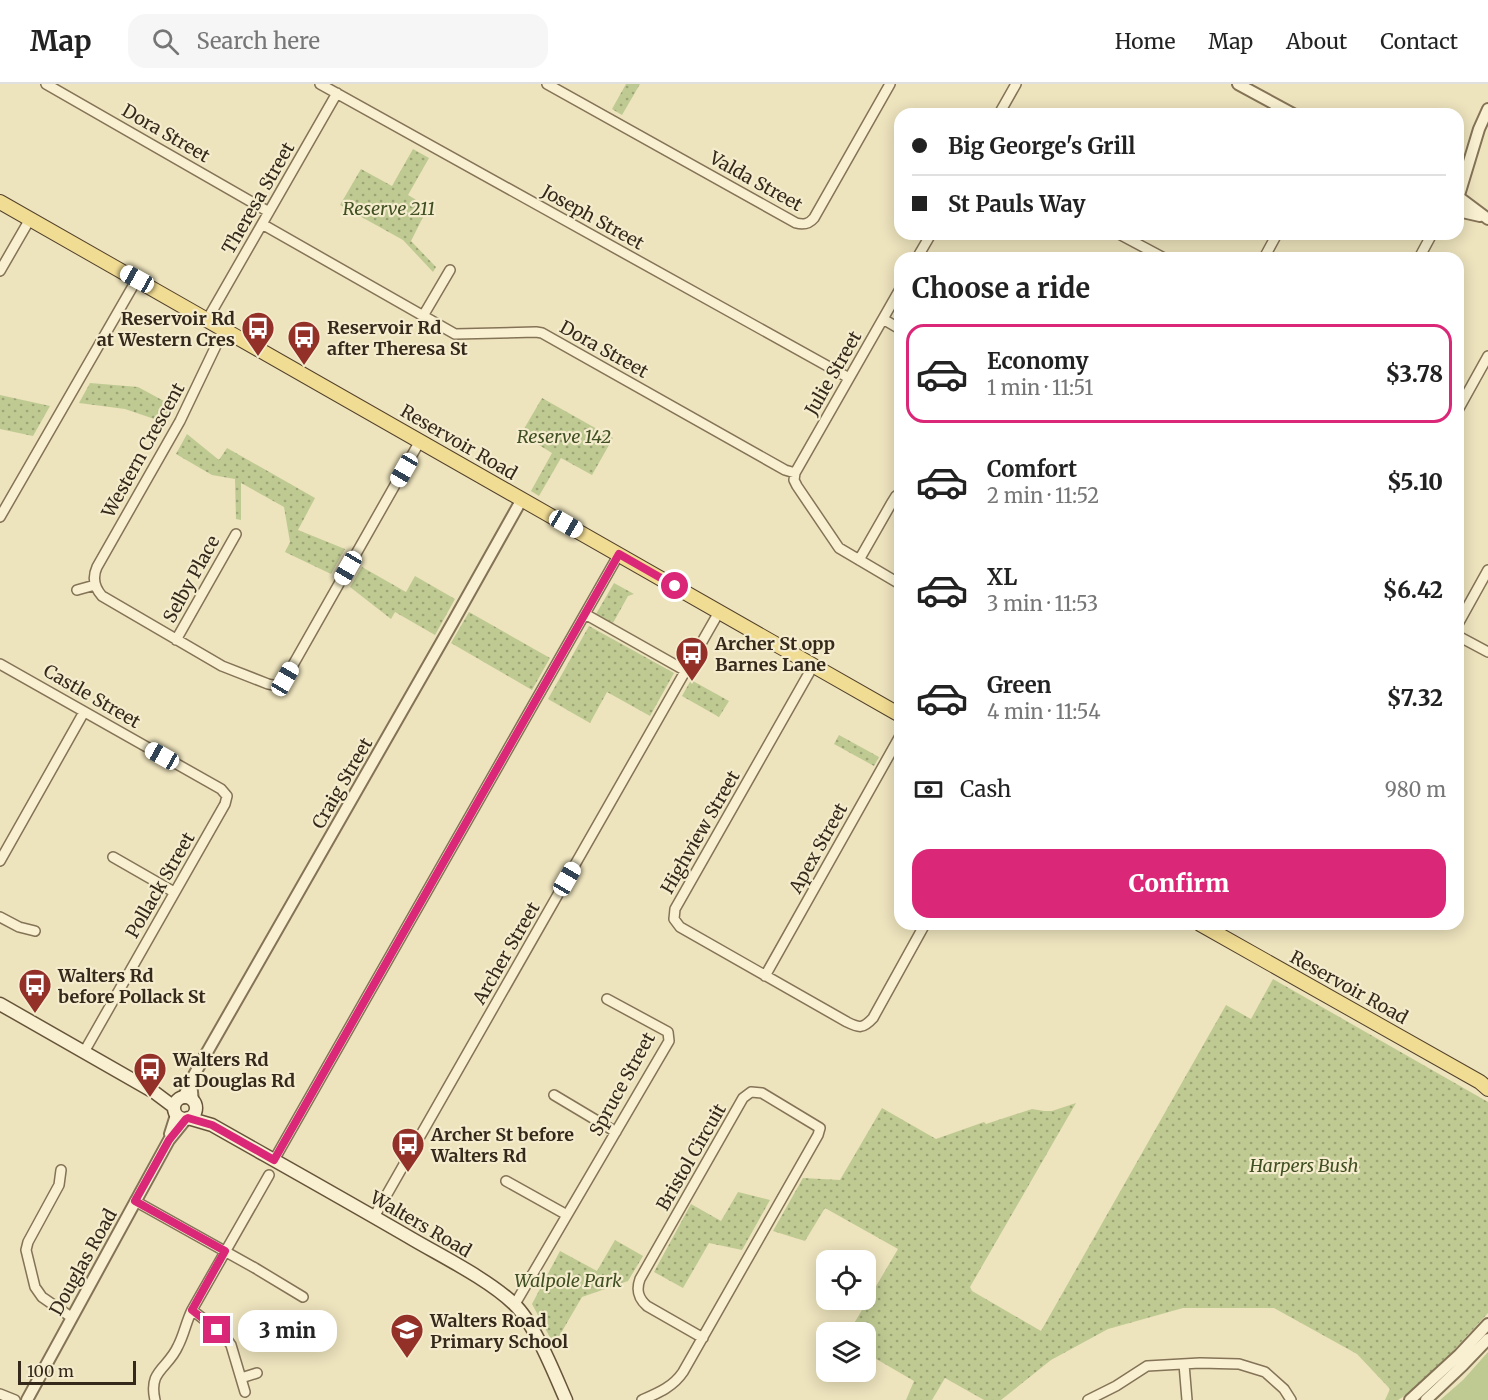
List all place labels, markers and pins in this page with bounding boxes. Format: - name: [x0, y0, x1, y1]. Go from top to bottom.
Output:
- place label: Reservoir Rd at Western Cres: [97, 307, 235, 351]
- bus stop icon: Reservoir Rd at Western Cres: [240, 310, 276, 357]
- place label: Reservoir Rd after Theresa St: [327, 316, 469, 360]
- bus stop icon: Reservoir Rd after Theresa St: [286, 319, 322, 366]
- place label: Archer St opp Barnes Lane: [714, 632, 835, 676]
- bus stop icon: Archer St opp Barnes Lane: [674, 635, 710, 682]
- place label: Walters Rd before Pollack St: [57, 964, 207, 1008]
- bus stop icon: Walters Rd before Pollack St: [17, 967, 53, 1014]
- place label: Walters Rd at Douglas Rd: [172, 1048, 295, 1092]
- bus stop icon: Walters Rd at Douglas Rd: [132, 1051, 168, 1098]
- place label: Archer St before Walters Rd: [430, 1123, 574, 1167]
- bus stop icon: Archer St before Walters Rd: [390, 1126, 426, 1173]
- place label: Walters Road Primary School: [429, 1309, 568, 1353]
- school or university icon: Walters Road Primary School: [389, 1312, 425, 1359]

